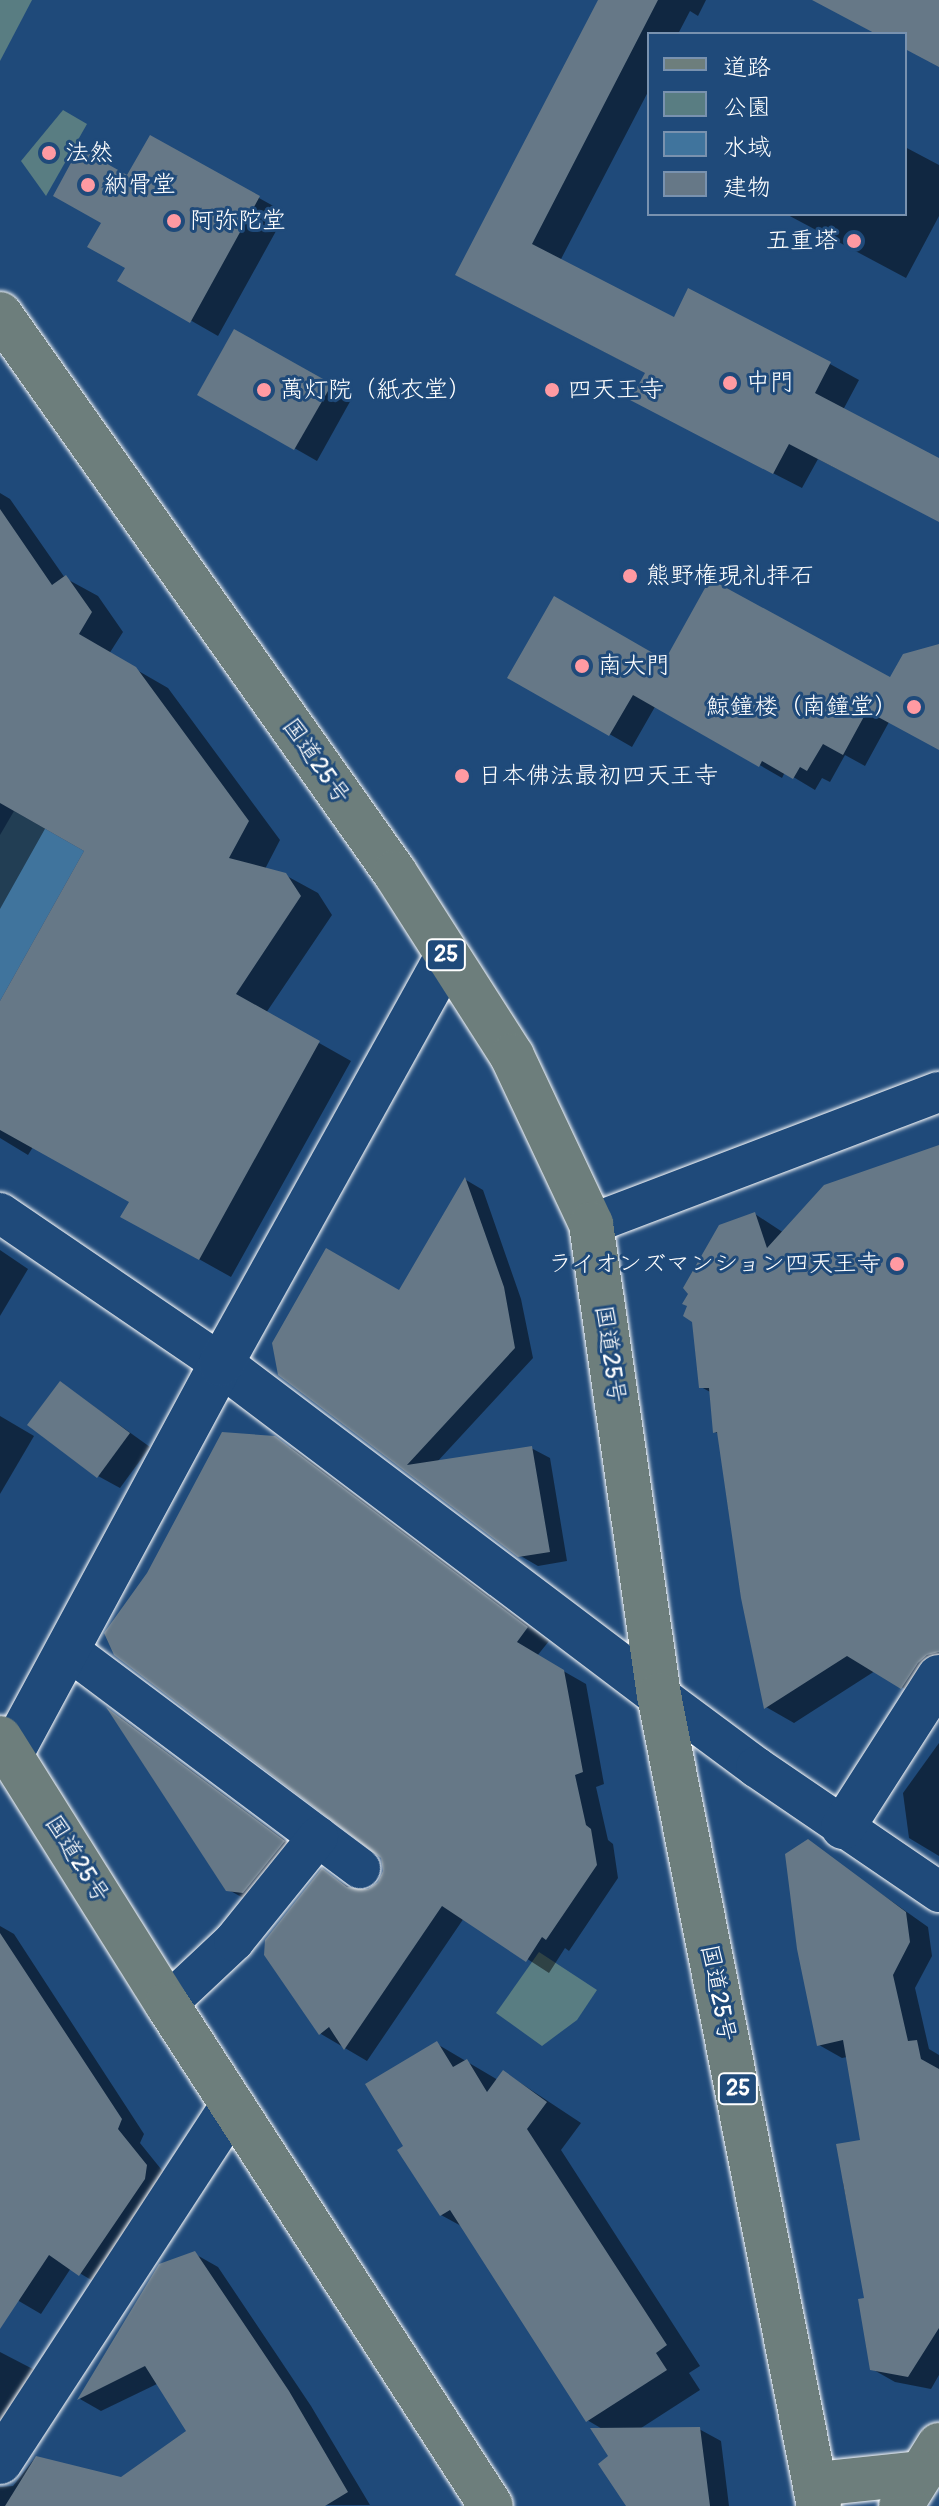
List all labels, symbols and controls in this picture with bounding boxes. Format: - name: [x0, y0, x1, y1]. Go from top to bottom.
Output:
- legend: [647, 32, 907, 216]
- text: 道路: [723, 53, 771, 82]
- text: 公園: [723, 93, 771, 122]
- text: 水域: [723, 133, 771, 162]
- place label: 法然: [65, 139, 113, 167]
- marker: 法然: [40, 144, 58, 162]
- place label: 納骨堂: [104, 171, 176, 199]
- text: 建物: [723, 173, 771, 202]
- marker: 納骨堂: [79, 176, 97, 194]
- place label: 阿弥陀堂: [190, 207, 286, 235]
- marker: 阿弥陀堂: [165, 212, 183, 230]
- place label: 五重塔: [766, 227, 838, 255]
- marker: 五重塔: [845, 232, 863, 250]
- place label: 中門: [746, 369, 794, 397]
- marker: 中門: [721, 374, 739, 392]
- place label: 萬灯院（紙衣堂）: [280, 376, 472, 404]
- place label: 四天王寺: [568, 376, 664, 404]
- marker: 萬灯院（紙衣堂）: [255, 381, 273, 399]
- marker: 四天王寺: [543, 381, 561, 399]
- place label: 熊野権現礼拝石: [646, 562, 814, 590]
- marker: 熊野権現礼拝石: [621, 567, 639, 585]
- place label: 南大門: [598, 652, 670, 680]
- marker: 南大門: [573, 657, 591, 675]
- place label: 鯨鐘楼（南鐘堂）: [706, 693, 898, 721]
- marker: 鯨鐘楼（南鐘堂）: [905, 698, 923, 716]
- street label: 国道25号: [276, 712, 356, 810]
- place label: 日本佛法最初四天王寺: [478, 762, 718, 790]
- marker: 日本佛法最初四天王寺: [453, 767, 471, 785]
- road number: 25: [424, 937, 468, 973]
- place label: ライオンズマンション四天王寺: [545, 1250, 881, 1278]
- marker: ライオンズマンション四天王寺: [888, 1255, 906, 1273]
- street label: 国道25号: [589, 1303, 631, 1405]
- street label: 国道25号: [39, 1810, 115, 1908]
- street label: 国道25号: [694, 1942, 742, 2044]
- road number: 25: [716, 2071, 760, 2107]

